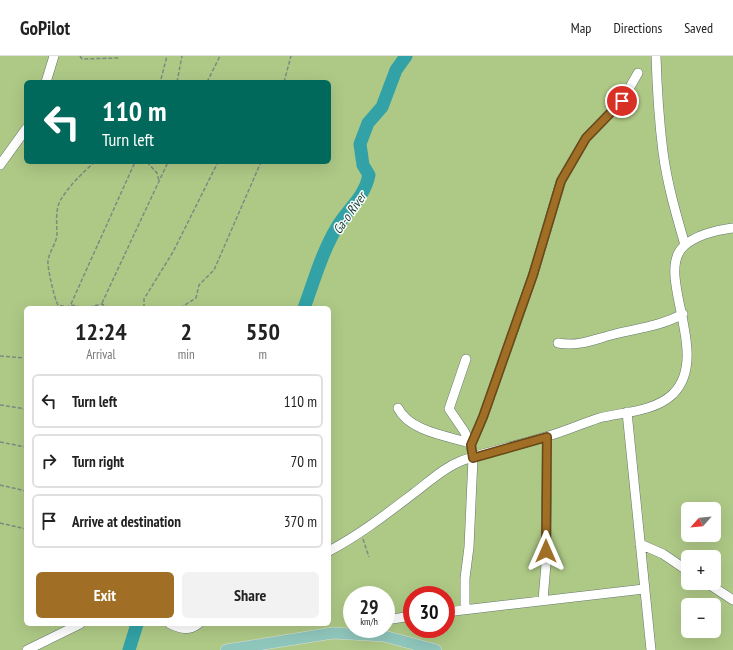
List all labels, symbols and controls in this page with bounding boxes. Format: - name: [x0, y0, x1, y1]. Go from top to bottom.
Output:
- text: GoPilot: [20, 16, 70, 40]
- text: Map: [571, 19, 591, 37]
- text: Directions: [613, 19, 662, 37]
- text: Saved: [684, 19, 713, 37]
- pin: [605, 84, 639, 118]
- icon: arrive: [611, 90, 633, 112]
- text: 110 m: [102, 92, 166, 129]
- icon: left: [36, 96, 88, 148]
- text: Turn left: [102, 128, 154, 151]
- water label: Ga-o River: [329, 187, 371, 237]
- text: 12:24: [75, 316, 127, 347]
- text: 2: [180, 316, 192, 347]
- text: 550: [246, 316, 280, 347]
- text: Arrival: [86, 346, 116, 363]
- text: min: [178, 346, 195, 363]
- text: m: [259, 346, 267, 363]
- icon: left: [38, 390, 60, 412]
- text: Turn left: [72, 392, 117, 411]
- text: 110 m: [284, 392, 317, 411]
- icon: right: [38, 450, 60, 472]
- text: Turn right: [72, 452, 124, 471]
- text: 70 m: [291, 452, 317, 471]
- north arrow: [681, 502, 721, 542]
- map controls: [681, 502, 721, 638]
- icon: arrive: [38, 510, 60, 532]
- text: Arrive at destination: [72, 512, 181, 531]
- text: 370 m: [284, 512, 317, 531]
- position arrow: [525, 530, 567, 572]
- button: +: [681, 550, 721, 590]
- button: Exit: [36, 572, 174, 618]
- button: Share: [182, 572, 319, 618]
- speed limit sign: 30: [403, 586, 455, 638]
- text: 29: [359, 594, 379, 620]
- button: −: [681, 598, 721, 638]
- text: km/h: [360, 615, 378, 628]

